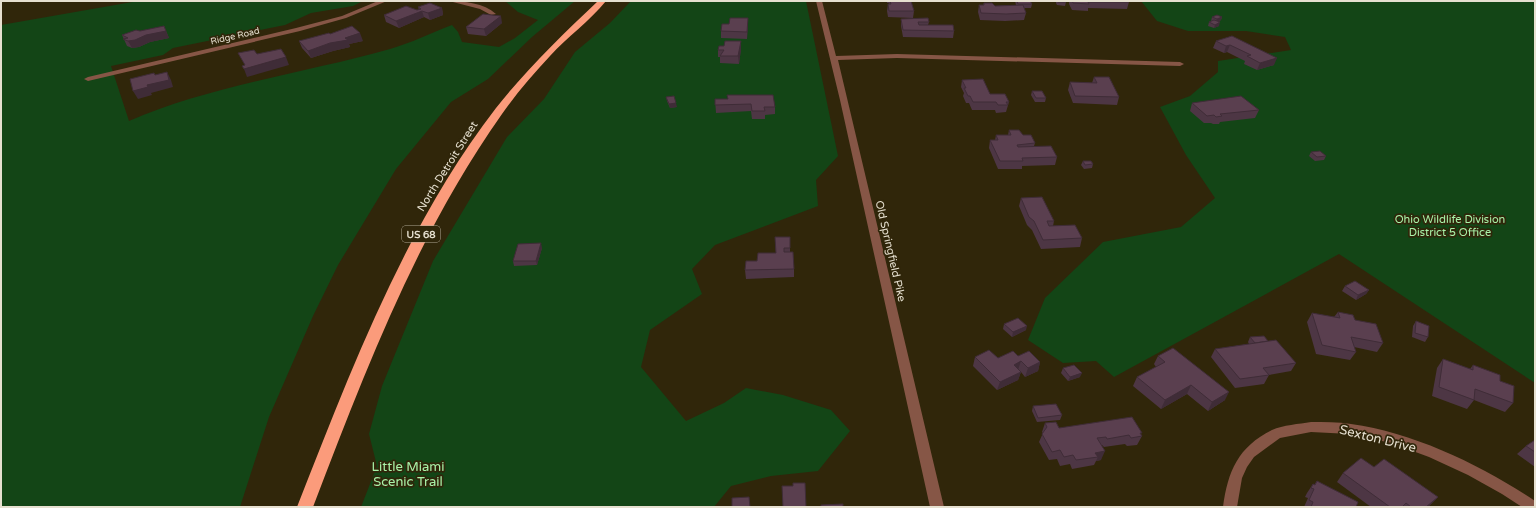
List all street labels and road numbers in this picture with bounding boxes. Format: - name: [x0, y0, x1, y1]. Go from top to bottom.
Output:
- street label: Ridge Road: [209, 25, 261, 47]
- street label: North Detroit Street: [414, 119, 480, 214]
- street label: Old Springfield Pike: [873, 199, 908, 303]
- road number: US 68: [402, 226, 440, 242]
- street label: Sexton Drive: [1338, 422, 1418, 456]

